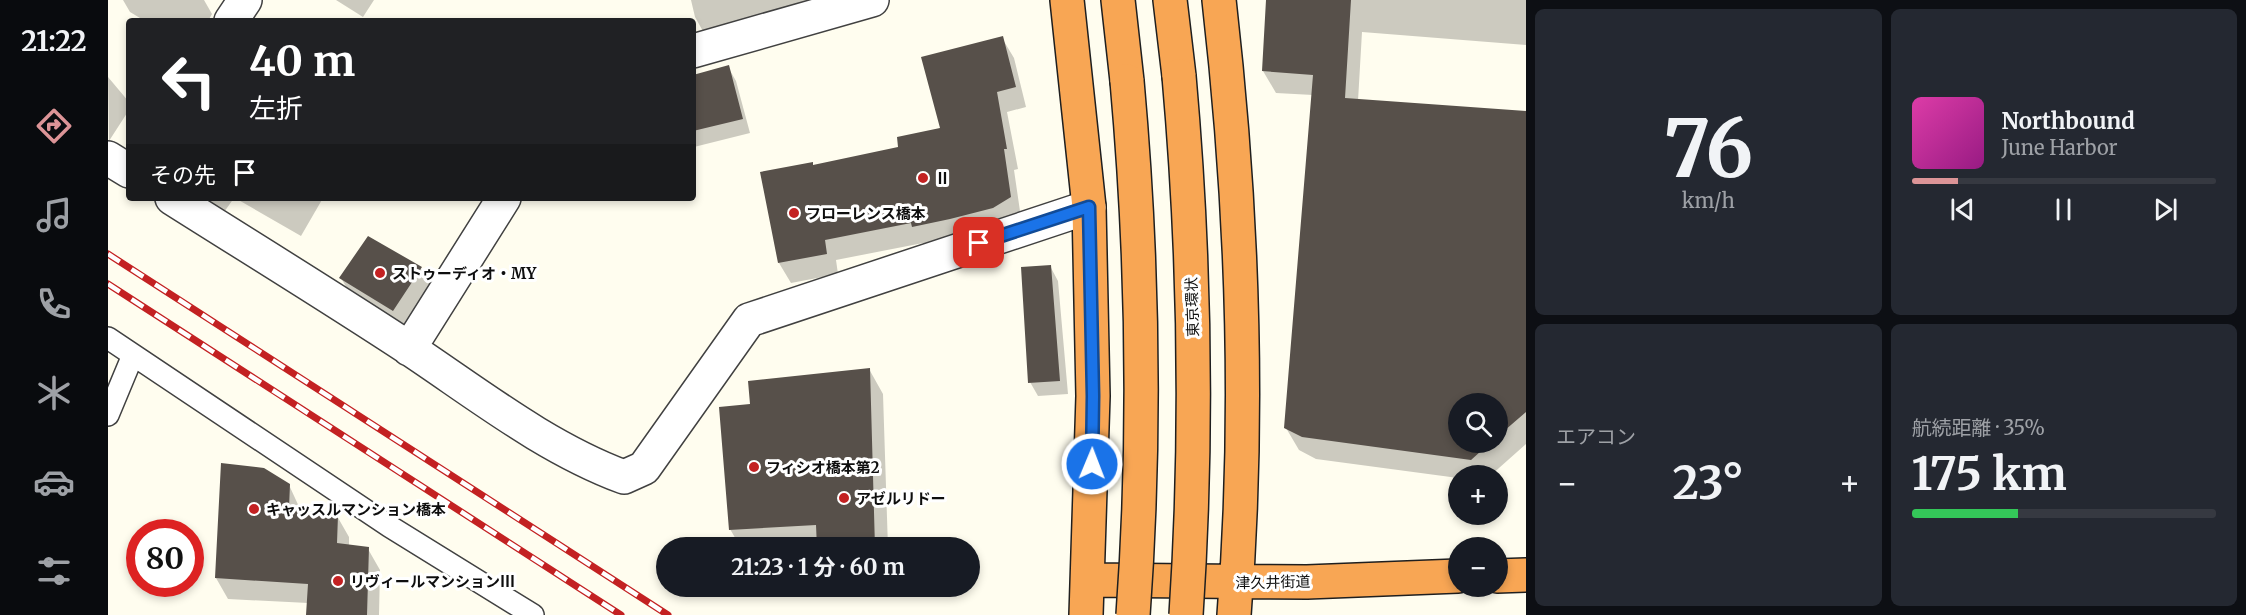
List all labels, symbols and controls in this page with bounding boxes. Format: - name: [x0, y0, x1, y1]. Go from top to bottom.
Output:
- text: 21:22: [21, 24, 87, 58]
- text: 40 m: [249, 35, 355, 87]
- icon: left: [150, 42, 228, 120]
- text: 左折: [249, 91, 303, 125]
- text: 76: [1663, 100, 1753, 198]
- icon: directions: [33, 105, 75, 147]
- text: Northbound: [2002, 107, 2135, 135]
- text: June Harbor: [2002, 135, 2118, 160]
- icon: arrive: [228, 156, 261, 189]
- text: その先: [150, 161, 216, 189]
- place label: Ⅱ: [935, 169, 950, 188]
- marker: Ⅱ: [916, 171, 930, 185]
- text: km/h: [1682, 188, 1735, 213]
- icon: previous: [1946, 193, 1979, 226]
- icon: pause: [2047, 193, 2080, 226]
- icon: next: [2149, 193, 2182, 226]
- icon: music: [33, 194, 75, 236]
- place label: フローレンス橋本: [806, 204, 926, 223]
- marker: フローレンス橋本: [787, 206, 801, 220]
- pin: [953, 217, 1004, 268]
- icon: arrive: [962, 226, 995, 259]
- place label: ストゥーディオ・MY: [392, 264, 537, 283]
- marker: ストゥーディオ・MY: [373, 266, 387, 280]
- street label: 東京環状: [1181, 277, 1203, 337]
- icon: phone: [33, 283, 75, 325]
- icon: climate: [33, 372, 75, 414]
- map controls: [1448, 393, 1508, 597]
- button: search: [1448, 393, 1508, 453]
- text: 航続距離 · 35%: [1912, 415, 2045, 440]
- text: エアコン: [1556, 424, 1636, 449]
- position arrow: [1060, 432, 1124, 496]
- text: 175 km: [1912, 446, 2067, 502]
- text: 23°: [1673, 455, 1744, 511]
- place label: フィシオ橋本第2: [766, 458, 880, 477]
- marker: フィシオ橋本第2: [747, 460, 761, 474]
- icon: car: [33, 461, 75, 503]
- text: −: [1556, 463, 1578, 504]
- text: +: [1838, 463, 1860, 504]
- button: +: [1448, 465, 1508, 525]
- place label: アゼルリドー: [856, 489, 946, 508]
- marker: アゼルリドー: [837, 491, 851, 505]
- place label: キャッスルマンション橋本: [266, 500, 446, 519]
- marker: キャッスルマンション橋本: [247, 502, 261, 516]
- speed limit sign: 80: [126, 519, 204, 597]
- button: −: [1448, 537, 1508, 597]
- icon: filters: [33, 550, 75, 592]
- text: 21:23 · 1 分 · 60 m: [731, 553, 905, 581]
- place label: リヴィールマンションⅢ: [350, 572, 515, 591]
- street label: 津久井街道: [1235, 572, 1311, 592]
- marker: リヴィールマンションⅢ: [331, 574, 345, 588]

